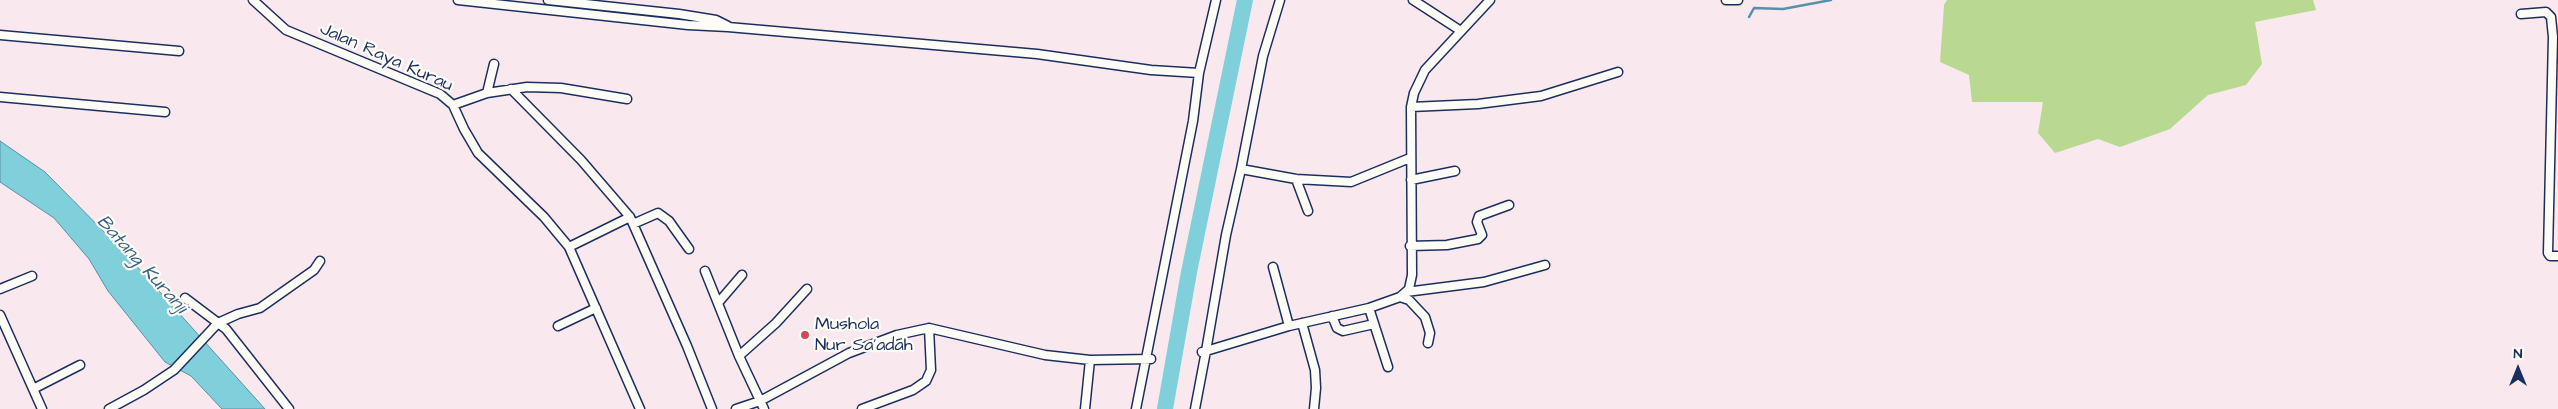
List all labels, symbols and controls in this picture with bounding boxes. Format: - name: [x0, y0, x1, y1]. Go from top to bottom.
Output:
- street label: Jalan Raya Kurau: [316, 19, 456, 97]
- water label: Batang Kuranji: [91, 211, 191, 319]
- place label: Mushola Nur Sa'adah: [815, 314, 913, 356]
- marker: Mushola Nur Sa'adah: [799, 329, 811, 341]
- north arrow: [2493, 344, 2543, 394]
- text: N: [2514, 344, 2522, 364]

